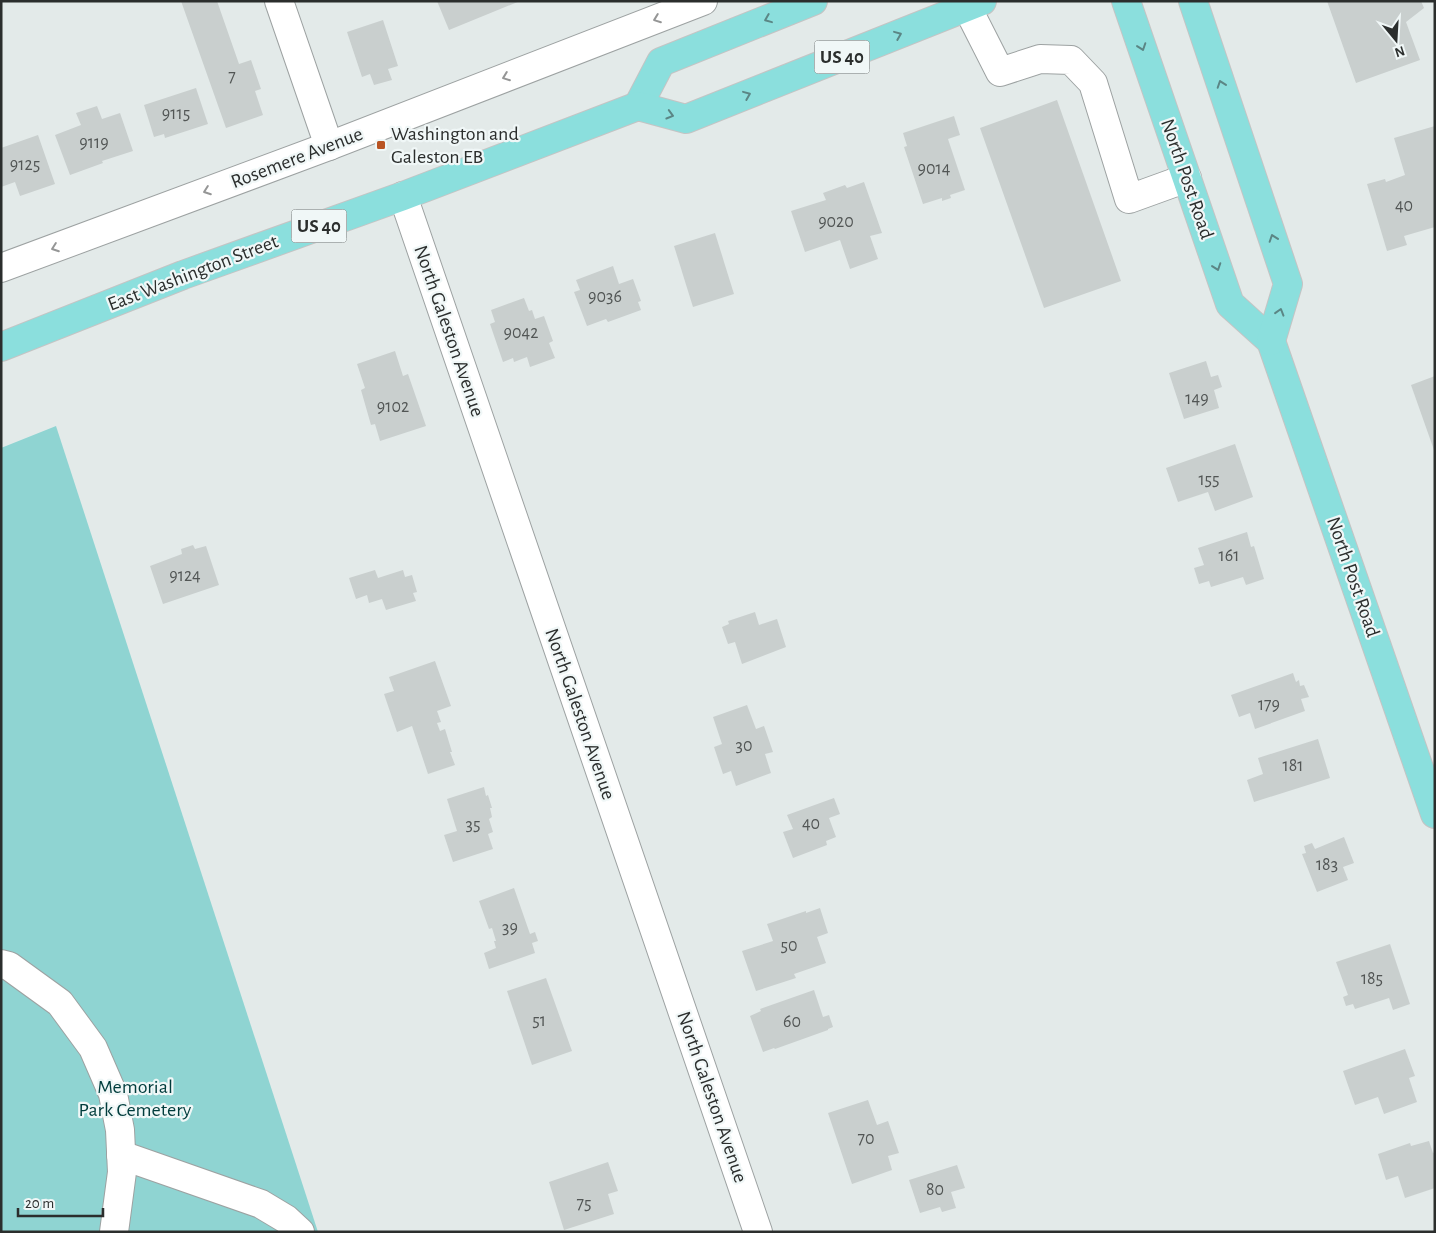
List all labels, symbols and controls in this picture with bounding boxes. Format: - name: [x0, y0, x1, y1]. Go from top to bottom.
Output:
- one-way arrow: [654, 13, 662, 23]
- one-way arrow: [764, 13, 773, 24]
- north arrow: [1371, 15, 1421, 65]
- one-way arrow: [893, 31, 902, 41]
- road number: US 40: [814, 41, 870, 74]
- one-way arrow: [1136, 43, 1146, 51]
- text: N: [1393, 43, 1407, 60]
- house number: 7: [228, 68, 236, 86]
- one-way arrow: [502, 71, 511, 82]
- one-way arrow: [1217, 80, 1227, 89]
- one-way arrow: [742, 91, 751, 101]
- house number: 9115: [162, 105, 190, 123]
- one-way arrow: [665, 109, 674, 120]
- street label: North Post Road: [1157, 116, 1217, 242]
- street label: Rosemere Avenue: [228, 124, 366, 192]
- place label: Washington and Galeston EB: [391, 124, 519, 167]
- house number: 9119: [79, 134, 109, 152]
- marker: Washington and Galeston EB: [375, 139, 387, 151]
- house number: 9125: [10, 156, 40, 174]
- house number: 9014: [918, 160, 951, 178]
- one-way arrow: [203, 185, 212, 195]
- house number: 40: [1395, 197, 1413, 215]
- road number: US 40: [292, 210, 346, 242]
- house number: 9020: [818, 213, 854, 231]
- street label: East Washington Street: [105, 231, 282, 315]
- one-way arrow: [1268, 234, 1278, 243]
- one-way arrow: [51, 242, 59, 252]
- street label: North Galeston Avenue: [410, 243, 488, 419]
- one-way arrow: [1211, 262, 1221, 271]
- house number: 9036: [588, 288, 622, 306]
- one-way arrow: [1274, 309, 1284, 317]
- house number: 9042: [504, 324, 538, 342]
- house number: 149: [1185, 390, 1209, 408]
- house number: 9102: [377, 398, 409, 416]
- house number: 155: [1198, 471, 1220, 489]
- street label: North Post Road: [1323, 514, 1383, 640]
- house number: 161: [1219, 547, 1239, 565]
- house number: 9124: [169, 567, 201, 585]
- street label: North Galeston Avenue: [541, 626, 619, 802]
- house number: 179: [1258, 696, 1280, 714]
- house number: 30: [736, 737, 752, 755]
- house number: 181: [1283, 757, 1303, 775]
- house number: 40: [802, 815, 820, 833]
- house number: 35: [466, 816, 480, 834]
- house number: 183: [1316, 856, 1338, 874]
- house number: 39: [502, 919, 518, 937]
- house number: 50: [780, 937, 798, 955]
- house number: 185: [1361, 970, 1383, 988]
- street label: North Galeston Avenue: [673, 1009, 751, 1185]
- house number: 51: [532, 1012, 546, 1030]
- house number: 60: [783, 1013, 801, 1031]
- park label: Memorial Park Cemetery: [79, 1077, 192, 1120]
- house number: 70: [857, 1130, 875, 1148]
- house number: 80: [926, 1181, 944, 1199]
- scale bar: [18, 1186, 102, 1218]
- house number: 75: [576, 1195, 592, 1213]
- text: 20 m: [25, 1196, 54, 1211]

